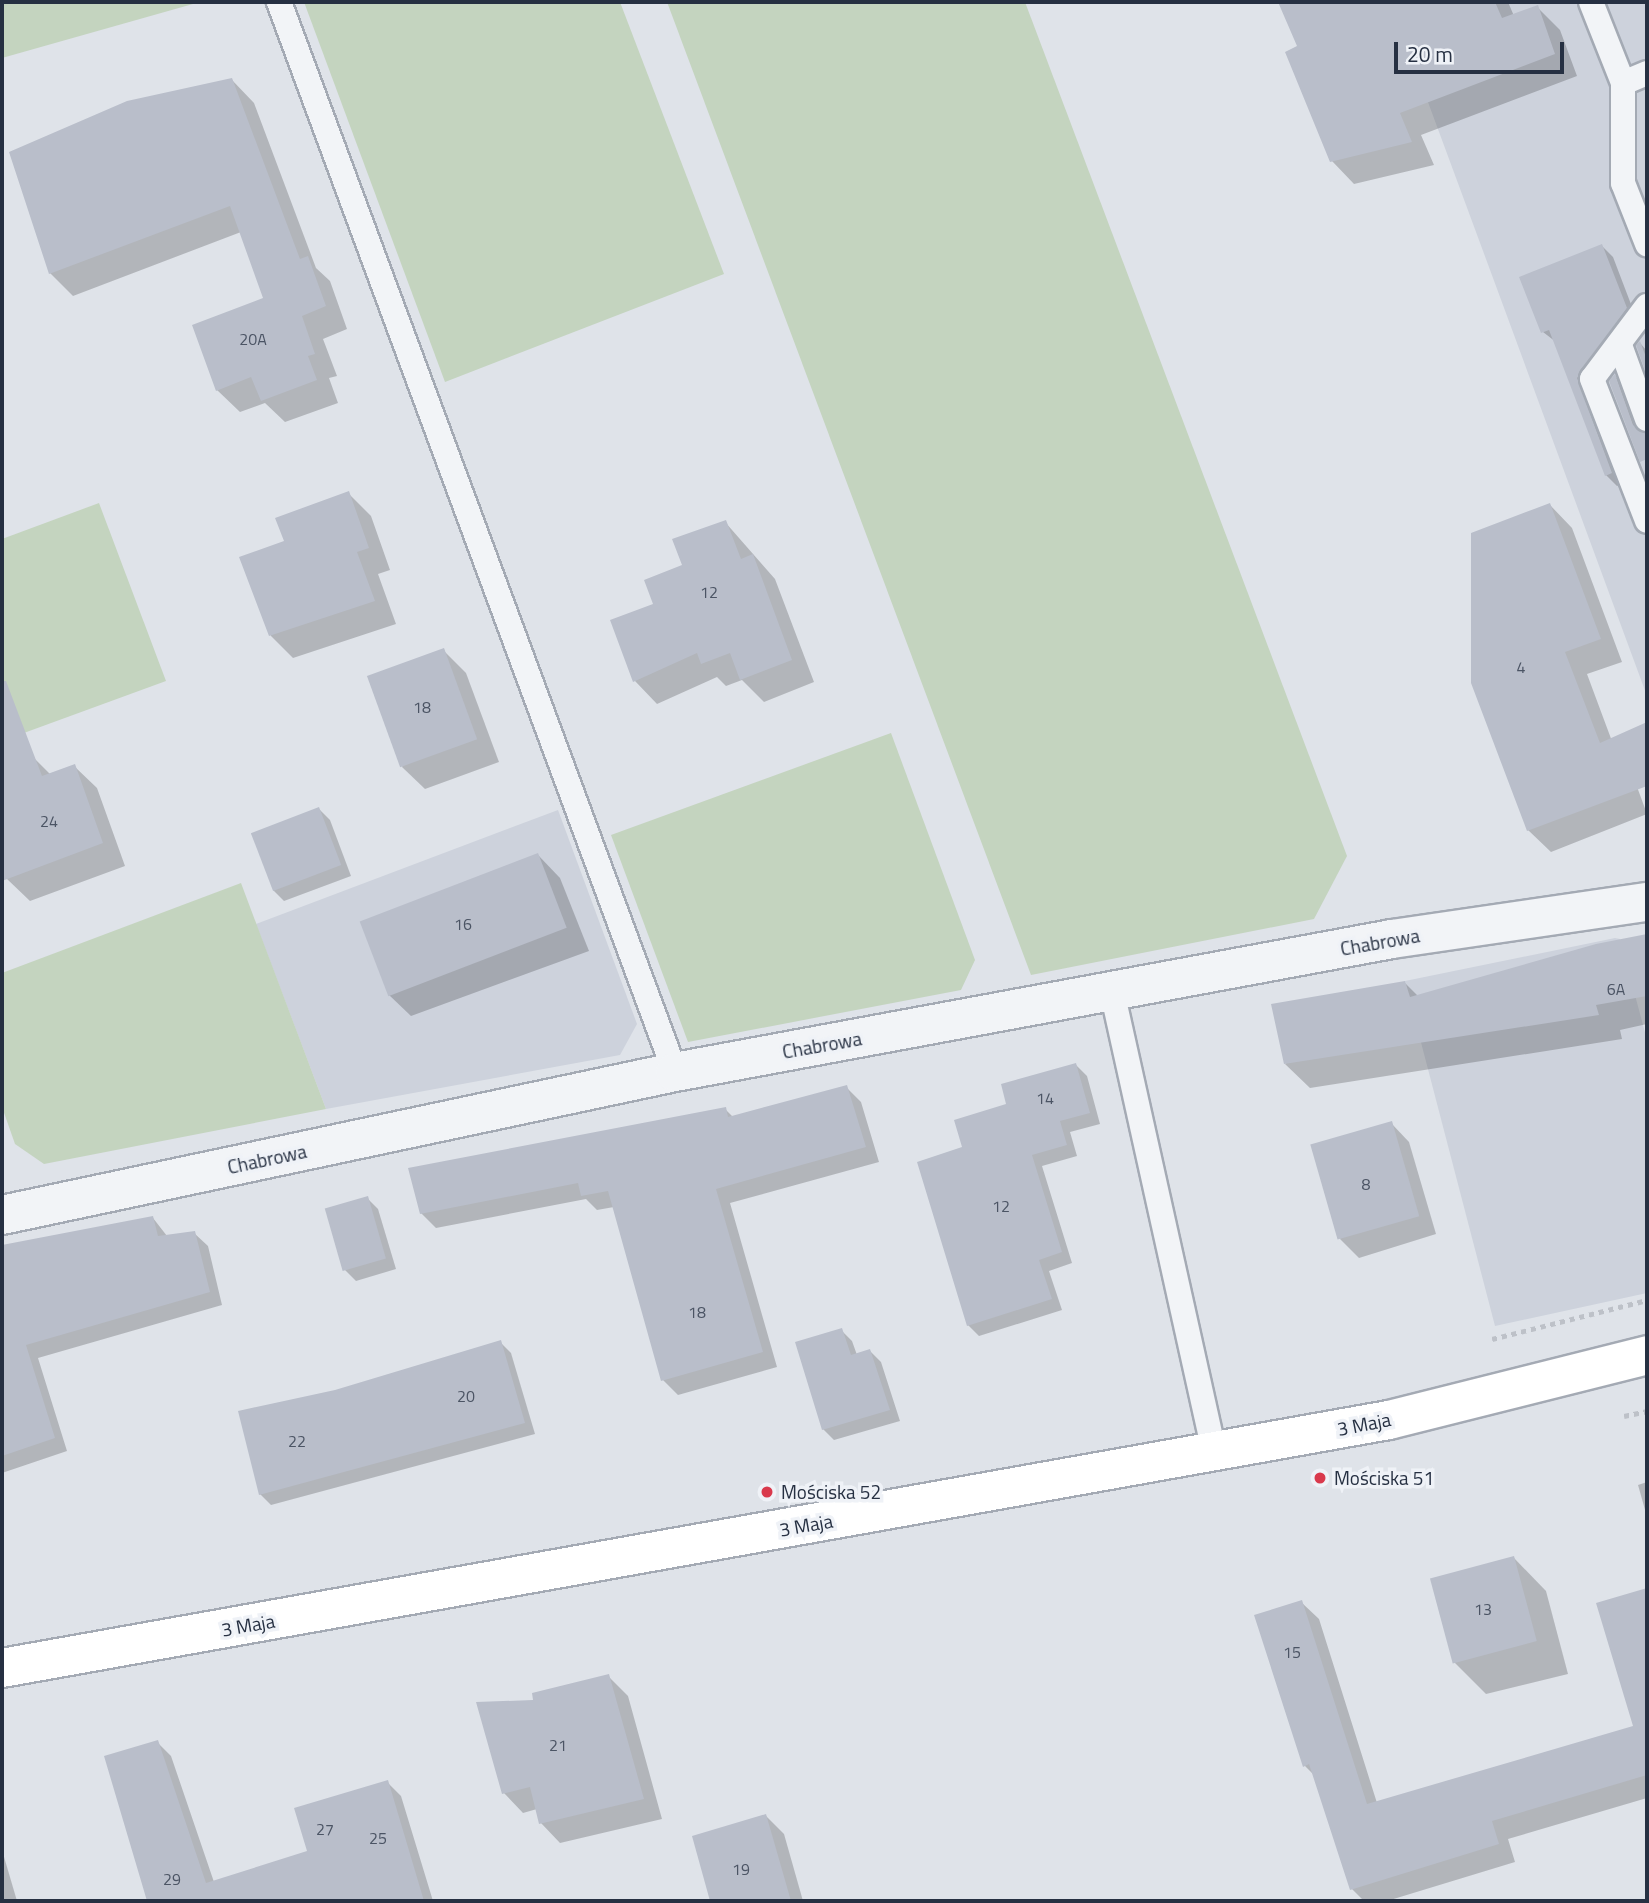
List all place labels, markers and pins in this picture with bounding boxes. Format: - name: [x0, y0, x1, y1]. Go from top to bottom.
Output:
- place label: Mościska 51: [1334, 1467, 1434, 1489]
- marker: Mościska 51: [1312, 1470, 1328, 1486]
- place label: Mościska 52: [781, 1481, 881, 1503]
- marker: Mościska 52: [759, 1484, 775, 1500]

